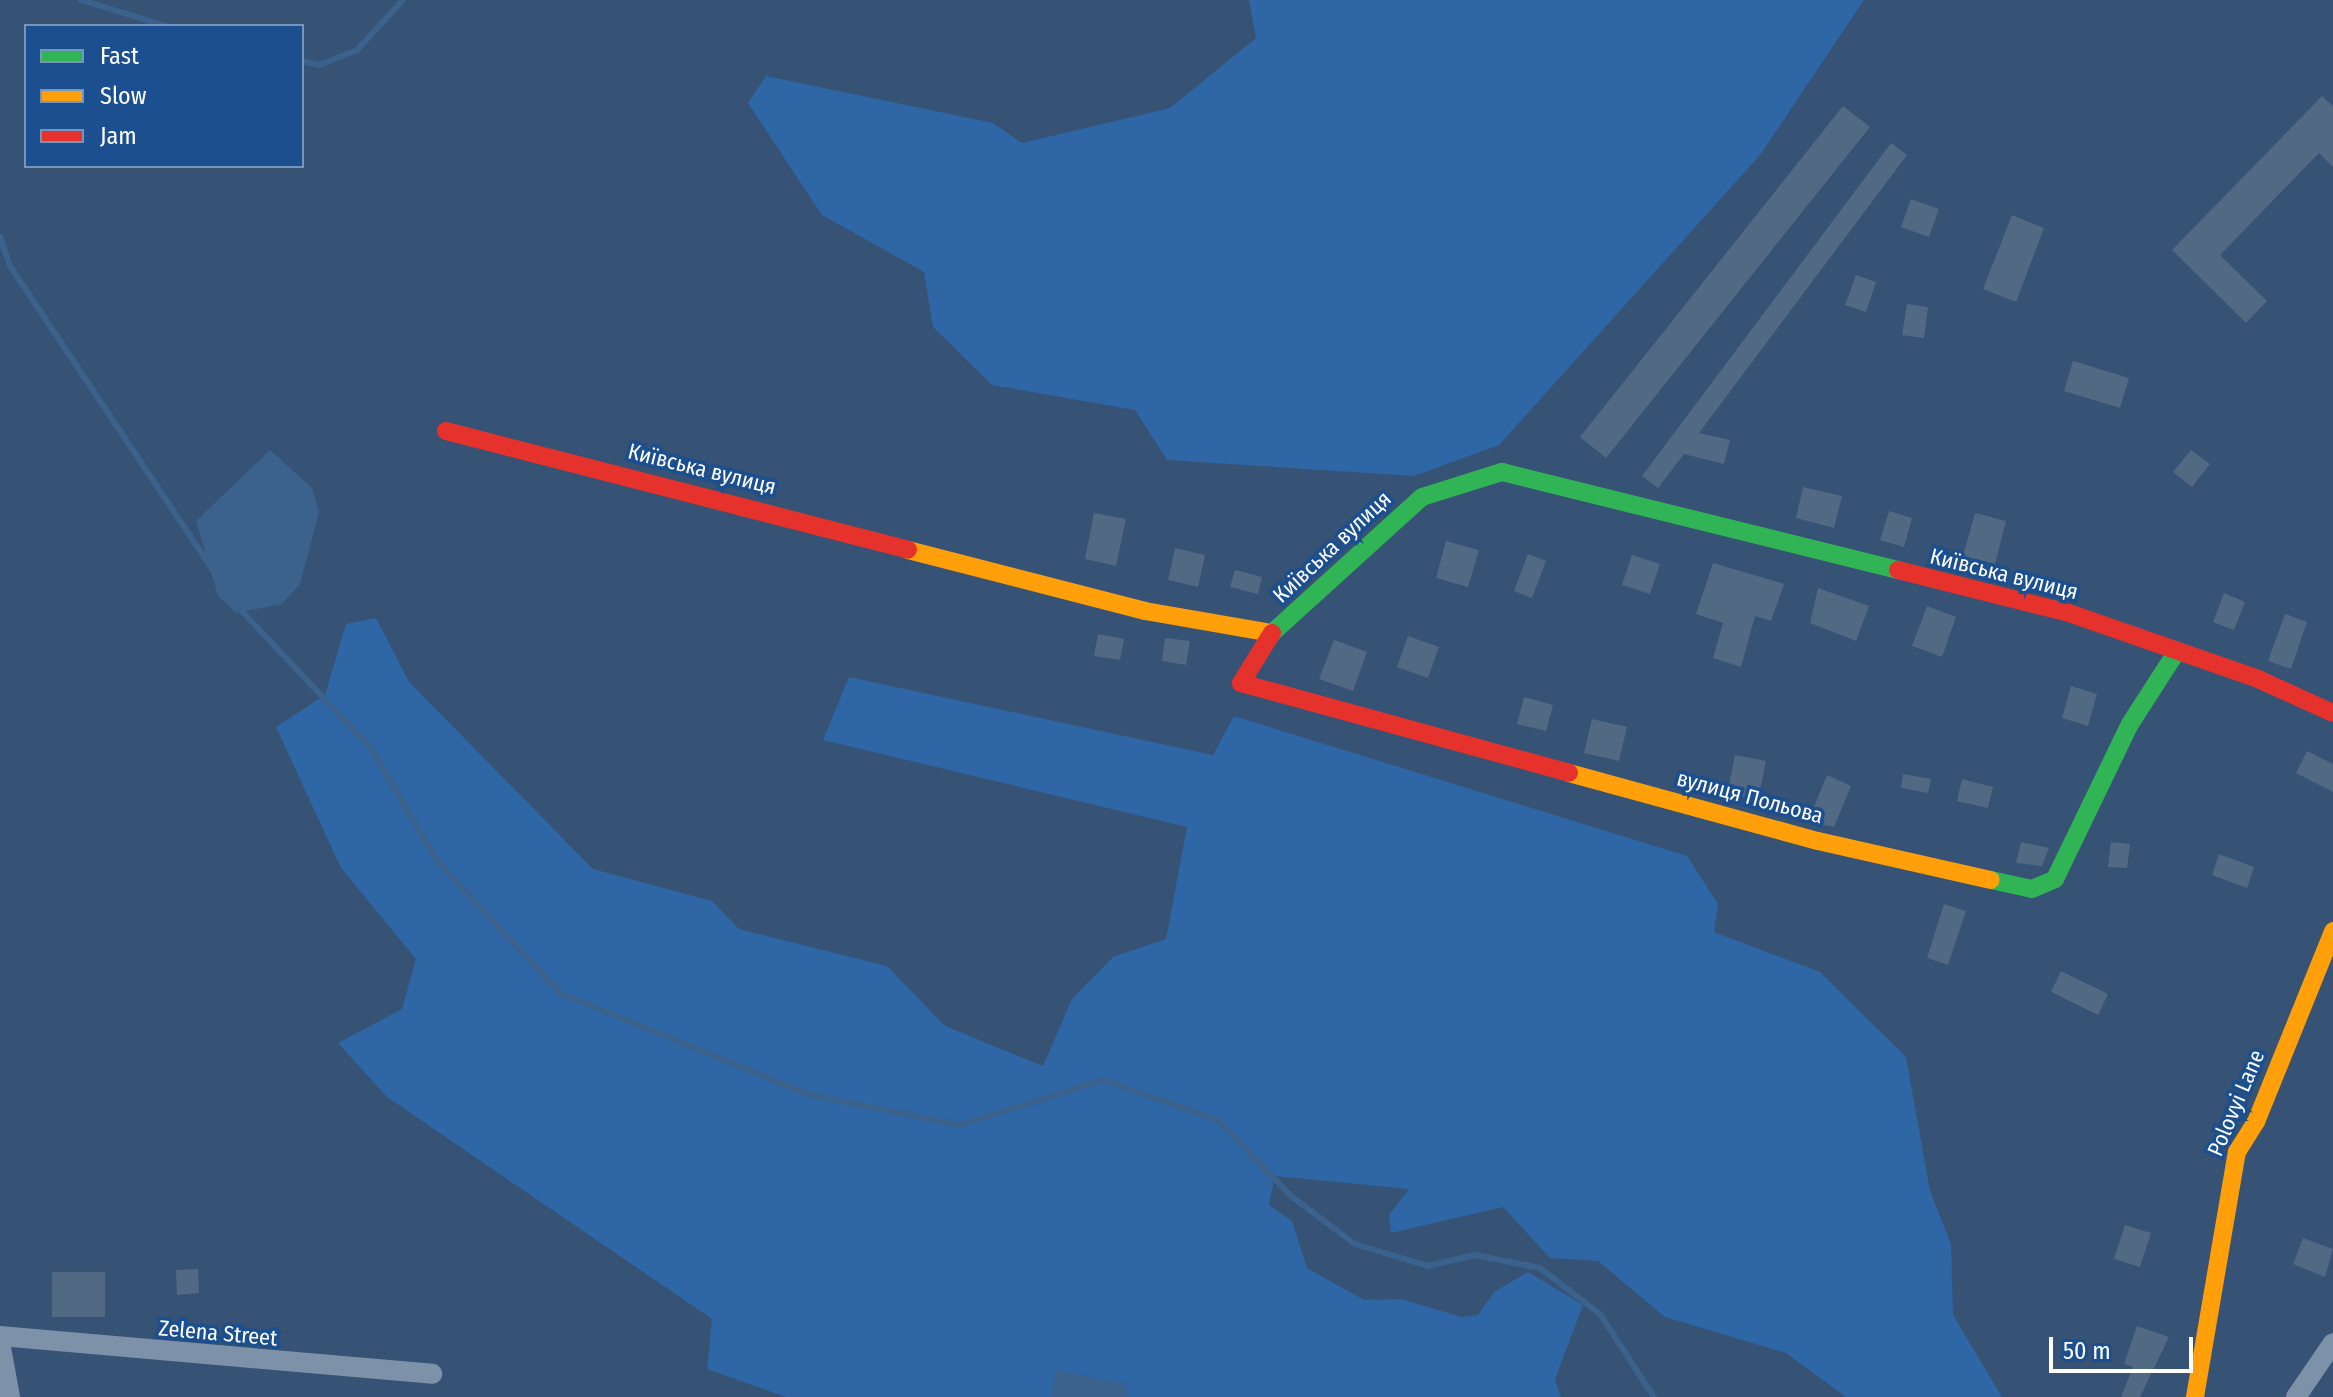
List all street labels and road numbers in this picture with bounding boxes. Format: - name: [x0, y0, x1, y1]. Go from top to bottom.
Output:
- street label: Київська вулиця: [625, 438, 779, 500]
- street label: Київська вулиця: [1268, 486, 1396, 608]
- street label: Київська вулиця: [1927, 543, 2081, 605]
- street label: вулиця Польова: [1674, 765, 1826, 829]
- street label: Polovyi Lane: [2202, 1046, 2270, 1160]
- street label: Zelena Street: [158, 1315, 278, 1351]

